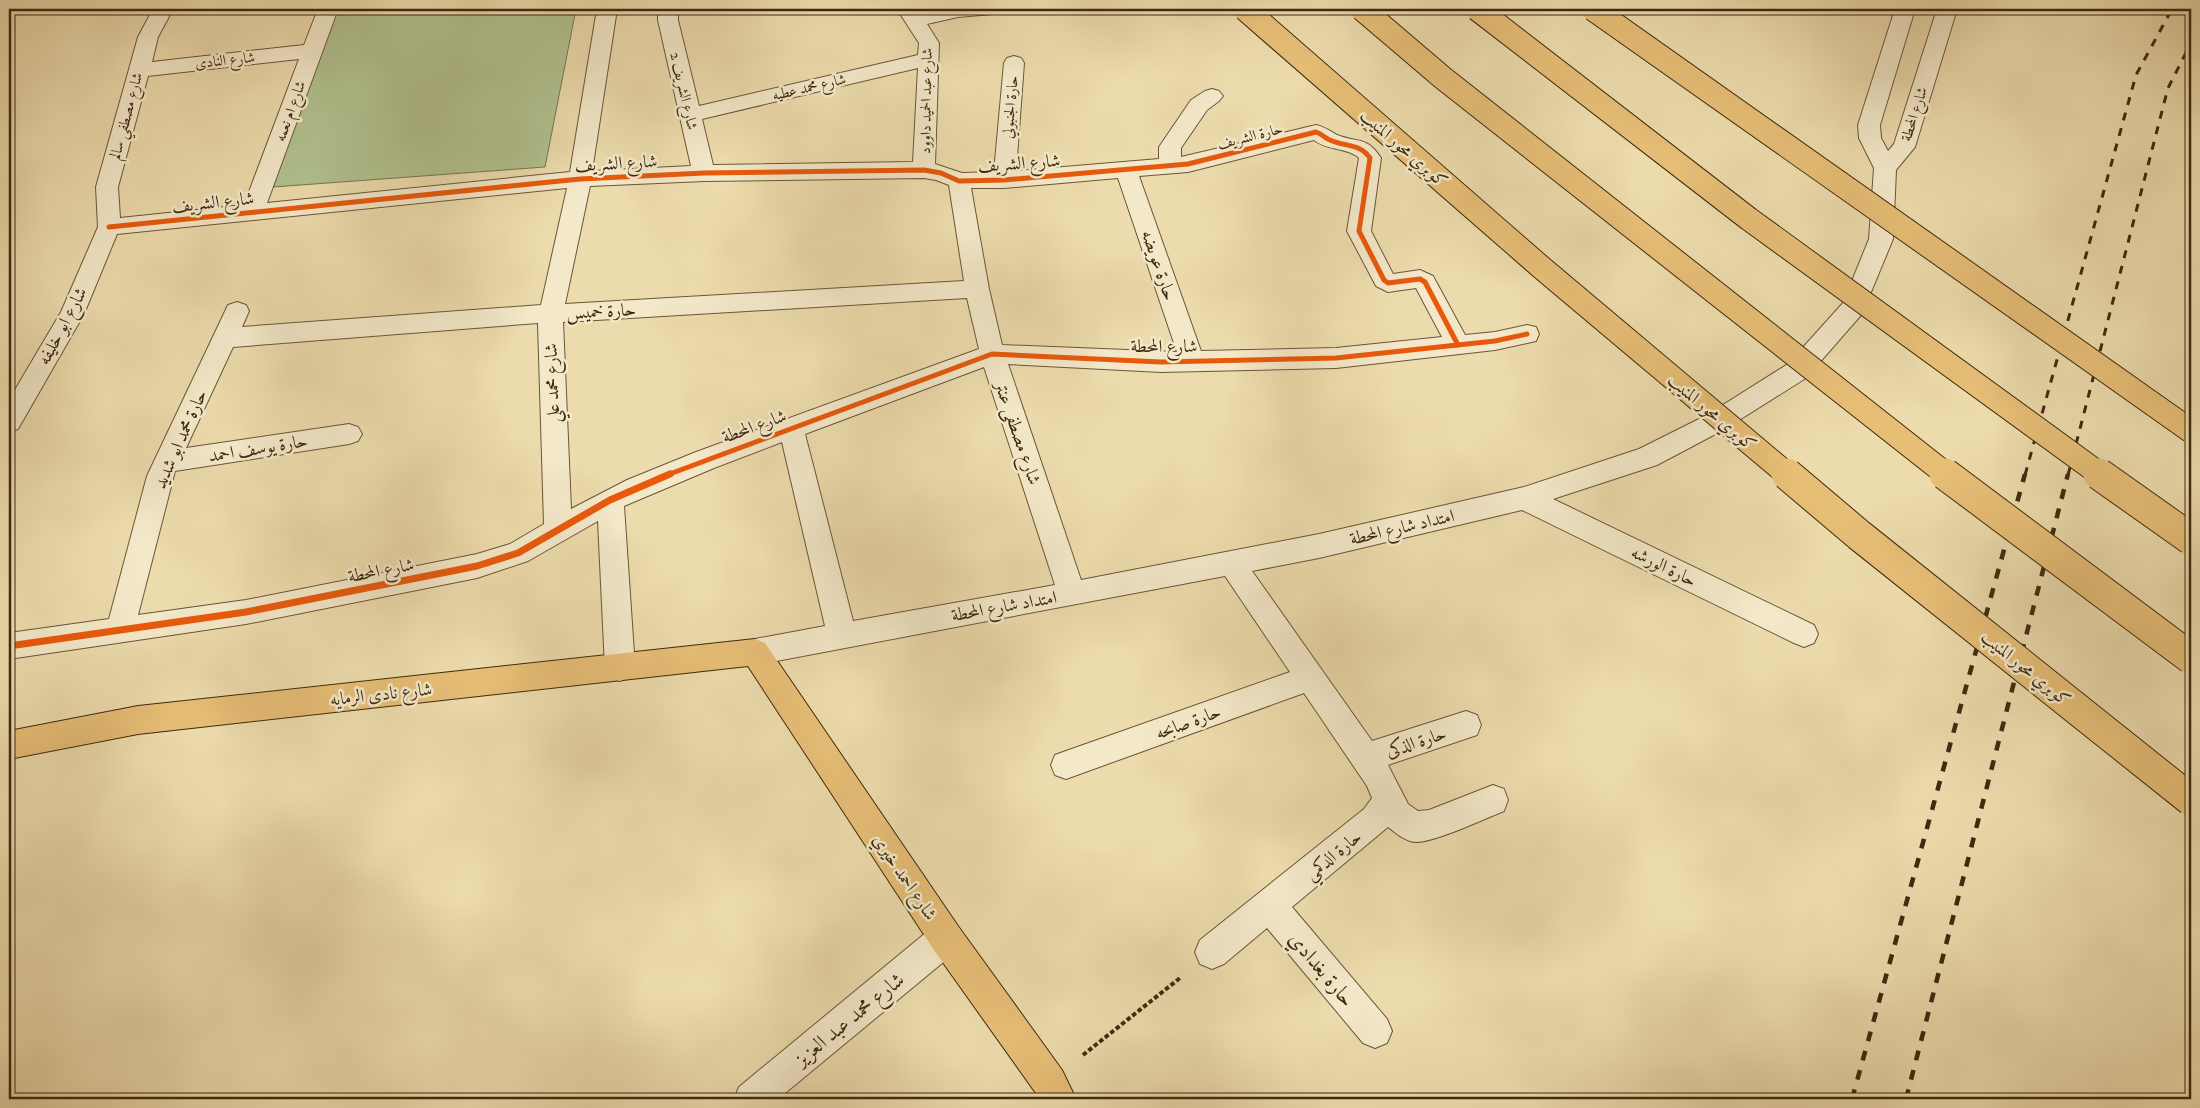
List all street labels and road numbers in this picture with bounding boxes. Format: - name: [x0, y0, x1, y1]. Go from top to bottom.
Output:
- street label: شارع النادى: [194, 48, 256, 76]
- street label: شارع عبد الحميد داوود: [916, 48, 940, 154]
- street label: شارع الشريف 2: [662, 50, 702, 133]
- street label: شارع مصطفي سالم: [106, 70, 151, 163]
- street label: شارع محمد عطيه: [770, 70, 849, 108]
- street label: حارة الجنبولي: [998, 75, 1025, 140]
- street label: شارع ام نعمه: [271, 78, 313, 145]
- street label: شارع المحطة: [1897, 85, 1935, 145]
- street label: كوبري محور المنيب: [1353, 105, 1452, 195]
- street label: حارة الشريف: [1215, 119, 1285, 154]
- street label: شارع الشريف: [977, 150, 1061, 181]
- street label: شارع الشريف: [574, 151, 658, 180]
- street label: شارع الشريف: [171, 188, 256, 221]
- street label: حارة عويضه: [1136, 227, 1180, 303]
- street label: شارع ابو خليفه: [33, 284, 95, 371]
- street label: حارة خميس: [566, 299, 636, 325]
- street label: شارع المحطة: [1130, 336, 1198, 361]
- street label: شارع محمد علي: [541, 343, 570, 423]
- street label: كوبري محور المنيب: [1661, 369, 1760, 458]
- street label: شارع مصطفى عنتر: [986, 377, 1045, 489]
- street label: حارة محمد ابو شديد: [149, 387, 213, 492]
- street label: شارع المحطة: [719, 405, 791, 452]
- street label: حارة يوسف احمد: [207, 430, 309, 468]
- street label: امتداد شارع المحطة: [1348, 505, 1457, 554]
- street label: حارة الورشه: [1627, 542, 1700, 592]
- street label: شارع المحطة: [346, 554, 417, 591]
- street label: امتداد شارع المحطة: [950, 587, 1059, 630]
- street label: كوبري محور المنيب: [1974, 626, 2075, 714]
- street label: شارع نادى الرمايه: [329, 679, 434, 714]
- street label: حارة صابحه: [1153, 701, 1224, 745]
- street label: حارة الذكى: [1383, 721, 1449, 763]
- street label: حارة الدكمي: [1301, 826, 1370, 889]
- street label: شارع احمد خيري: [865, 830, 941, 926]
- street label: حارة بغدادي: [1281, 927, 1360, 1014]
- street label: شارع محمد عبد العزيز: [787, 967, 913, 1077]

